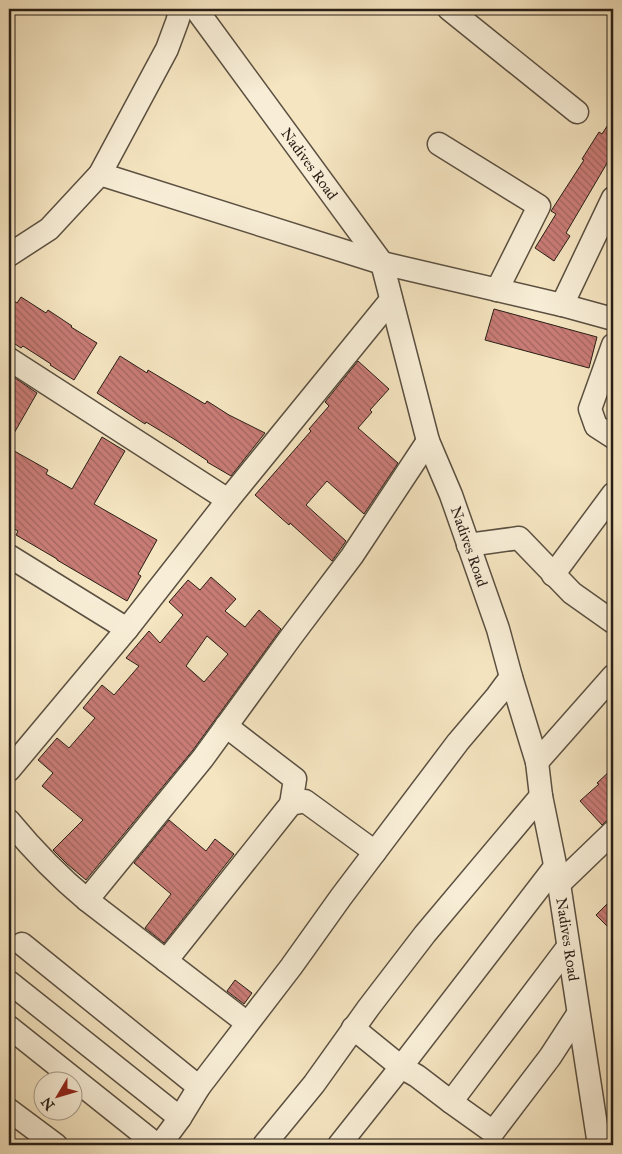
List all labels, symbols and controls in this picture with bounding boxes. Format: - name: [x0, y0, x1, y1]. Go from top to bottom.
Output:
- street label: Nadives Road: [277, 125, 342, 204]
- street label: Nadives Road: [447, 504, 492, 590]
- street label: Nadives Road: [552, 896, 583, 983]
- north arrow: [32, 1072, 82, 1122]
- text: N: [38, 1094, 59, 1114]

